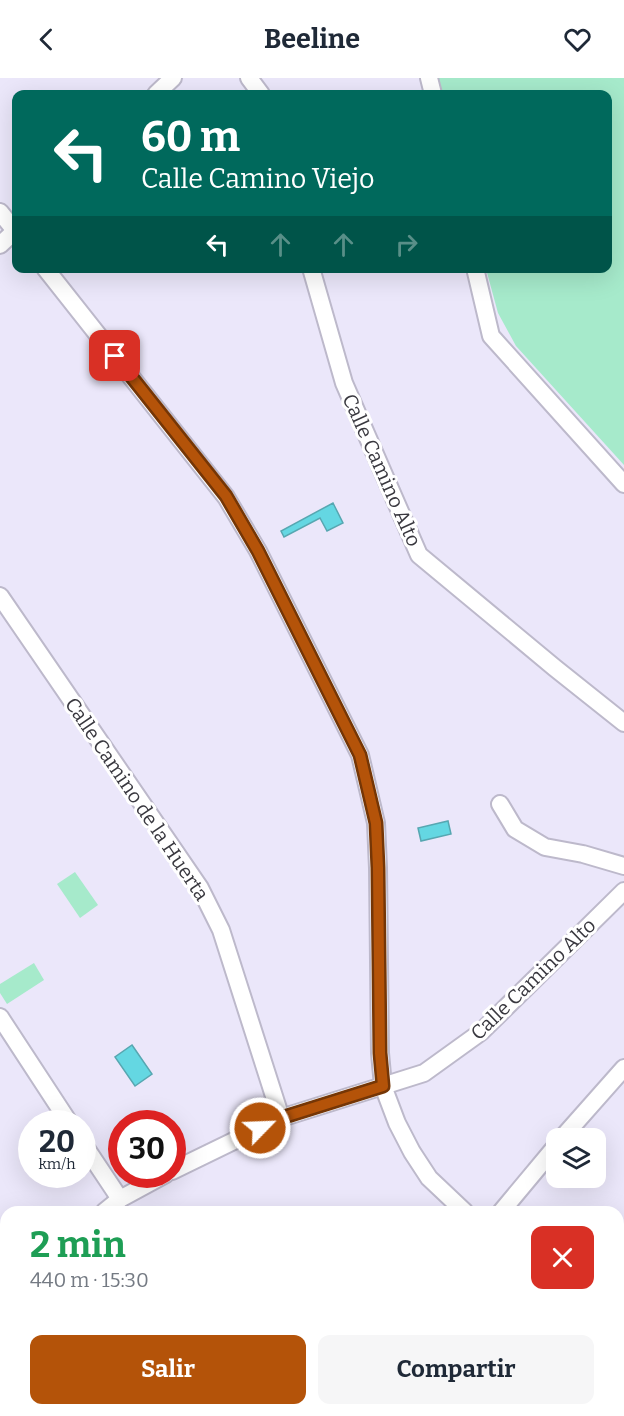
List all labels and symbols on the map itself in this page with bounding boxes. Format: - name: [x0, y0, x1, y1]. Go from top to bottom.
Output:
- pin: [89, 330, 140, 381]
- street label: Calle Camino Alto: [338, 390, 426, 550]
- street label: Calle Camino de la Huerta: [60, 693, 214, 905]
- street label: Calle Camino Alto: [465, 913, 601, 1045]
- position arrow: [228, 1096, 292, 1160]
- speed limit sign: 30: [108, 1110, 186, 1188]

